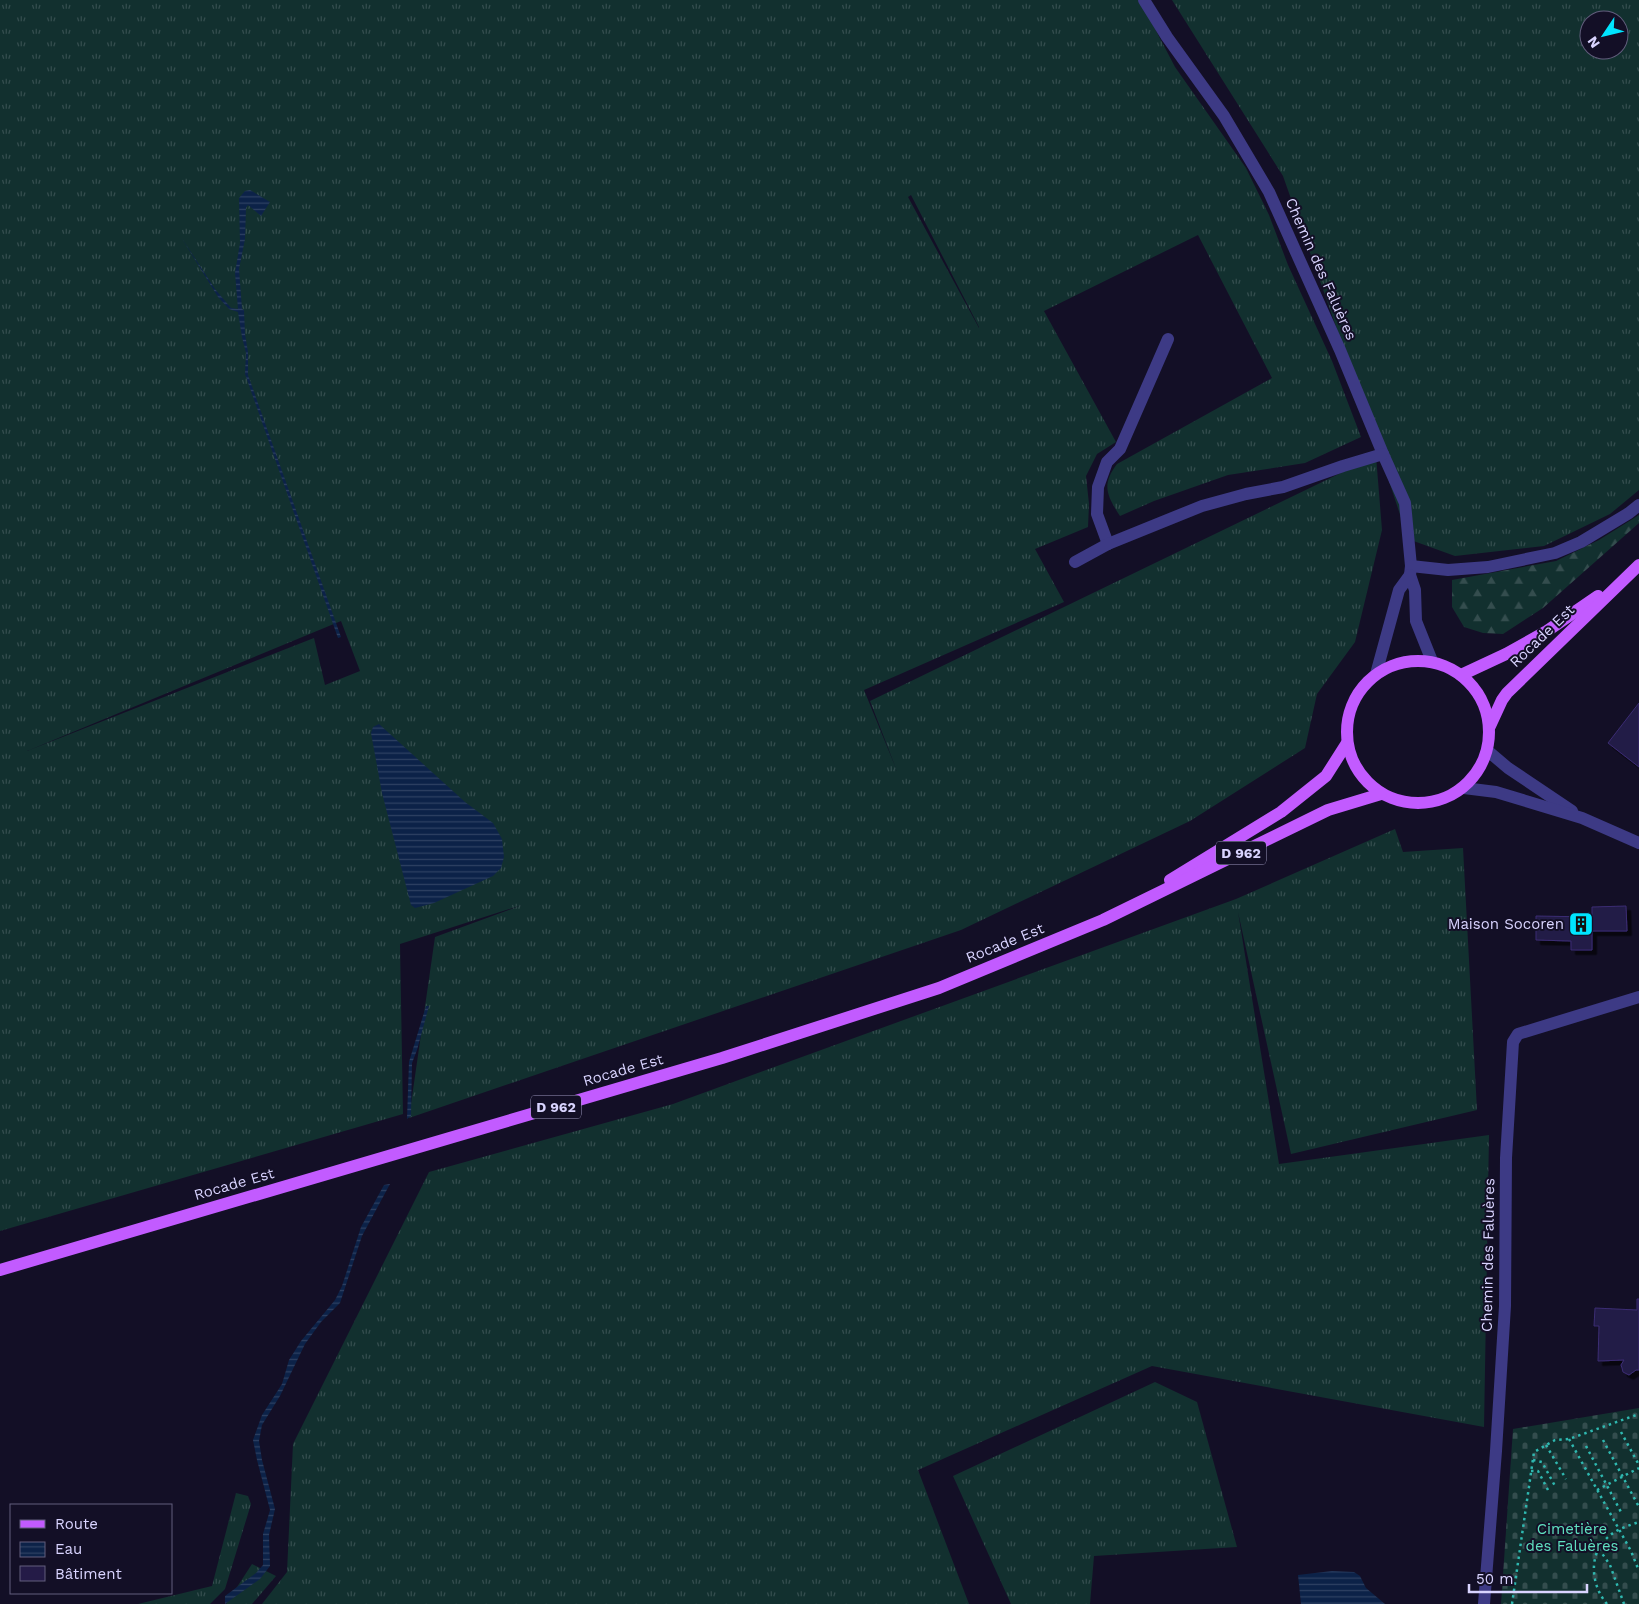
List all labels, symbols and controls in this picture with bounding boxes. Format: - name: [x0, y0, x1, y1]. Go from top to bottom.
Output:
- north arrow: [1579, 10, 1629, 60]
- text: N: [1584, 34, 1603, 51]
- street label: Chemin des Faluères: [1281, 195, 1361, 343]
- street label: Rocade Est: [1506, 600, 1578, 671]
- road number: D 962: [1216, 841, 1266, 864]
- building icon: Maison Socoren: [1568, 911, 1594, 937]
- place label: Maison Socoren: [1448, 915, 1564, 933]
- street label: Rocade Est: [963, 919, 1047, 967]
- street label: Rocade Est: [581, 1050, 666, 1090]
- road number: D 962: [531, 1096, 581, 1118]
- street label: Rocade Est: [192, 1164, 277, 1204]
- street label: Chemin des Faluères: [1478, 1178, 1498, 1332]
- legend: [10, 1504, 172, 1594]
- text: Route: [55, 1515, 98, 1533]
- park label: Cimetière des Faluères: [1526, 1520, 1619, 1555]
- text: Eau: [55, 1540, 82, 1558]
- scale bar: [1469, 1562, 1586, 1594]
- text: Bâtiment: [55, 1565, 122, 1583]
- text: 50 m: [1476, 1570, 1513, 1588]

